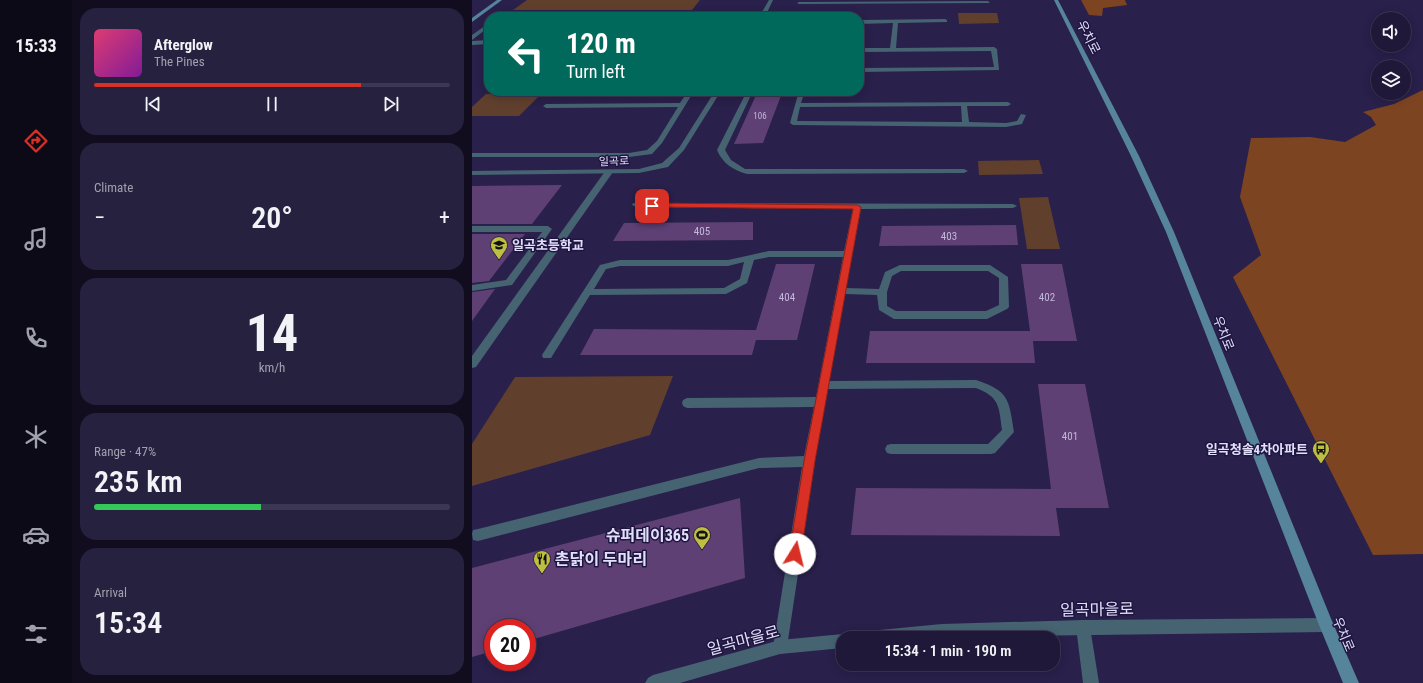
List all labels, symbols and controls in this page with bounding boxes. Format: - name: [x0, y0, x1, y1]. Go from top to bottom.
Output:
- map controls: [1371, 12, 1411, 100]
- button: sound: [1371, 12, 1411, 52]
- street label: 우치로: [1074, 18, 1103, 57]
- text: 120 m: [566, 27, 636, 60]
- icon: left: [500, 28, 552, 80]
- text: 15:33: [15, 35, 57, 56]
- text: Afterglow: [154, 36, 213, 54]
- text: The Pines: [154, 54, 205, 69]
- button: layers: [1371, 60, 1411, 100]
- text: Turn left: [566, 61, 625, 82]
- icon: previous: [142, 93, 164, 115]
- icon: pause: [261, 93, 283, 115]
- icon: next: [380, 93, 402, 115]
- house number: 106: [753, 111, 767, 121]
- icon: directions: [22, 127, 50, 155]
- street label: 일곡로: [599, 154, 629, 169]
- text: Climate: [94, 180, 133, 195]
- pin: [635, 189, 669, 223]
- icon: arrive: [641, 195, 663, 217]
- text: 20°: [251, 200, 293, 235]
- text: −: [94, 205, 105, 230]
- text: +: [439, 205, 450, 230]
- icon: music: [22, 225, 50, 253]
- house number: 405: [694, 225, 710, 238]
- house number: 403: [941, 230, 957, 243]
- school or university icon: 일곡초등학교: [489, 235, 509, 260]
- place label: 일곡초등학교: [512, 238, 584, 253]
- house number: 404: [779, 291, 796, 304]
- house number: 402: [1039, 291, 1055, 304]
- text: 14: [246, 303, 298, 364]
- street label: 우치로: [1210, 314, 1237, 353]
- icon: phone: [22, 324, 50, 352]
- text: km/h: [259, 360, 285, 375]
- icon: climate: [22, 423, 50, 451]
- house number: 401: [1062, 430, 1078, 443]
- bus stop icon: 일곡청솔4차아파트: [1311, 439, 1331, 464]
- place label: 일곡청솔4차아파트: [1206, 442, 1308, 457]
- text: Range · 47%: [94, 444, 156, 459]
- text: 235 km: [94, 464, 183, 499]
- icon: car: [22, 521, 50, 549]
- sports icon: 슈퍼데이365: [692, 525, 712, 550]
- place label: 슈퍼데이365: [606, 526, 689, 545]
- position arrow: [774, 533, 816, 575]
- restaurant icon: 촌닭이 두마리: [532, 549, 552, 574]
- place label: 촌닭이 두마리: [555, 550, 647, 569]
- text: Arrival: [94, 585, 127, 600]
- street label: 일곡마을로: [1060, 599, 1134, 620]
- text: 15:34: [94, 605, 162, 640]
- street label: 우치로: [1330, 615, 1357, 654]
- speed limit sign: 20: [484, 619, 536, 671]
- icon: filters: [22, 620, 50, 648]
- street label: 일곡마을로: [705, 622, 781, 659]
- text: 15:34 · 1 min · 190 m: [885, 642, 1011, 660]

